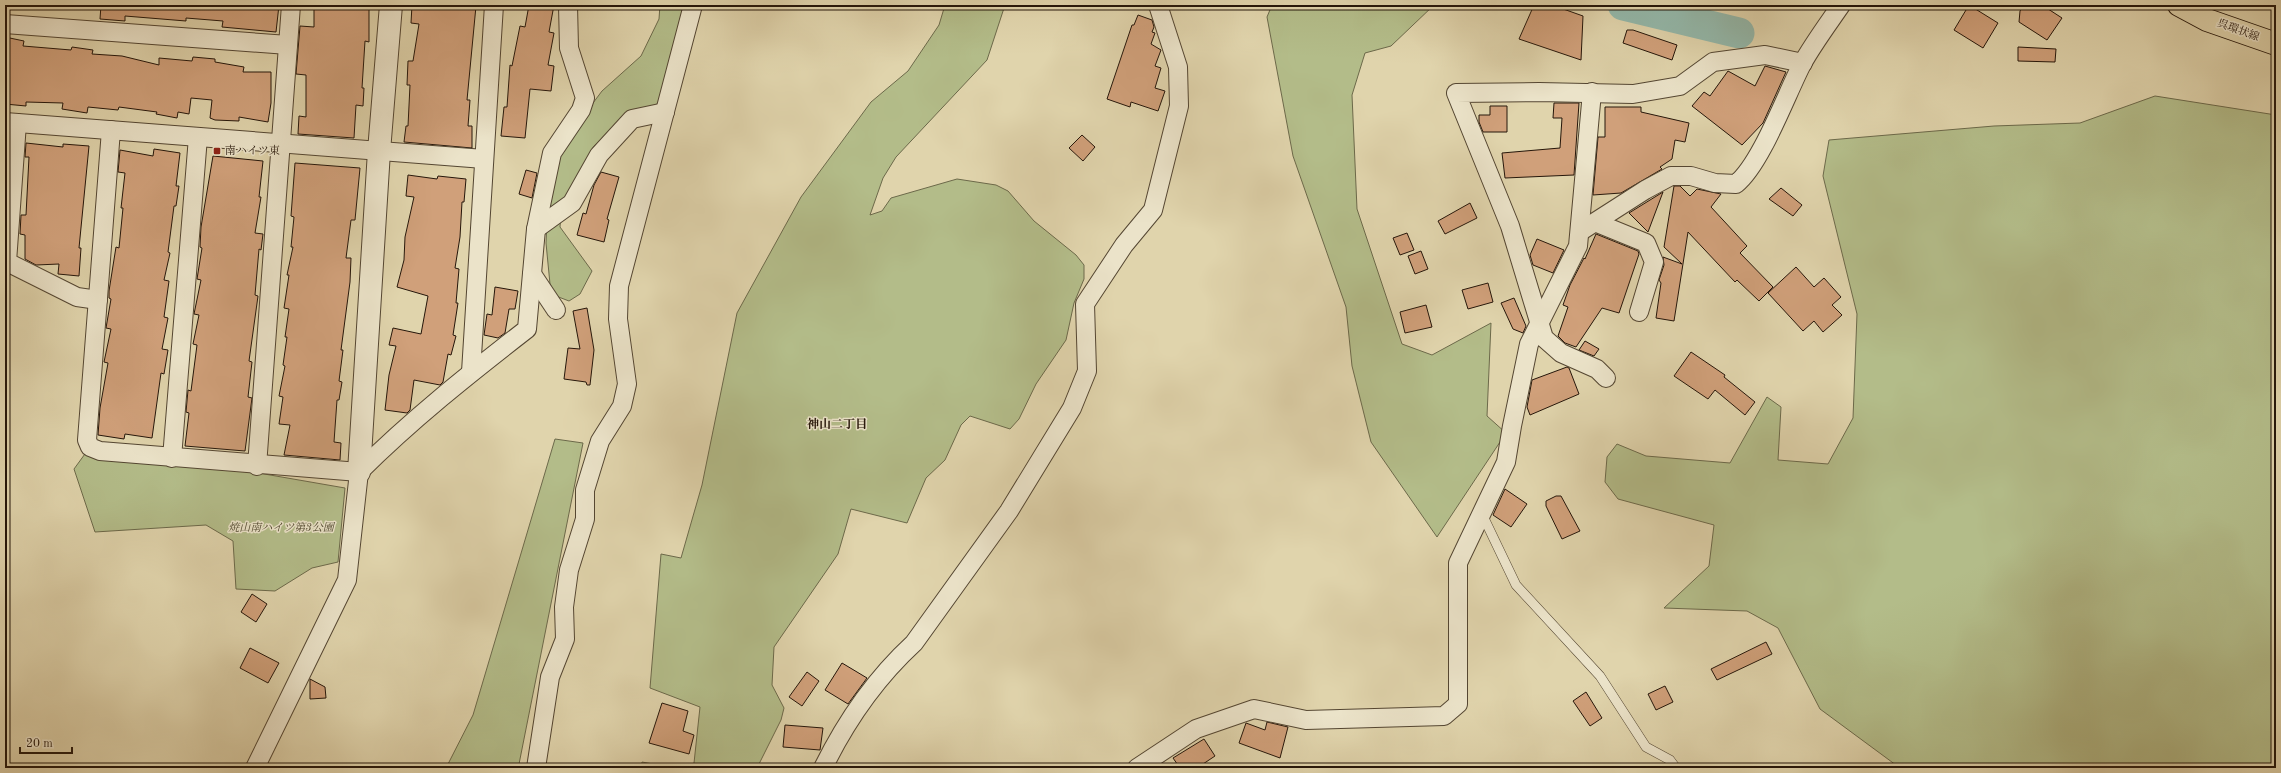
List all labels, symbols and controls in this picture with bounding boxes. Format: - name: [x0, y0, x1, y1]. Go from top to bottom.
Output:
- street label: 呉環状線: [2215, 16, 2261, 44]
- place label: 南ハイツ東: [225, 144, 280, 157]
- marker: 南ハイツ東: [212, 146, 222, 156]
- district label: 神山二丁目: [807, 417, 867, 431]
- park label: 焼山南ハイツ第3公園: [228, 521, 336, 534]
- scale bar: [20, 729, 72, 755]
- text: 20 m: [26, 738, 53, 750]

